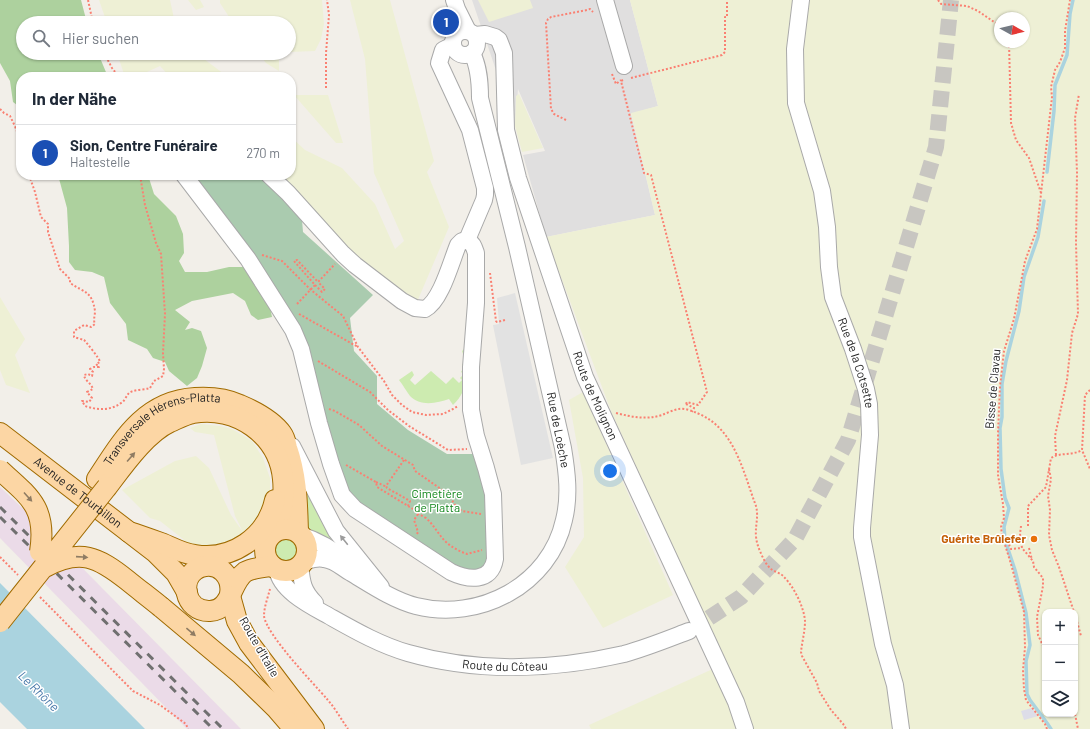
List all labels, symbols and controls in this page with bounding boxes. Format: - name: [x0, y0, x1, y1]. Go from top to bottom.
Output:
- pin: 1: [433, 7, 459, 37]
- north arrow: [994, 12, 1030, 48]
- search box: [16, 16, 296, 60]
- icon: search: [30, 27, 52, 49]
- text: Hier suchen: [62, 29, 139, 47]
- text: In der Nähe: [32, 88, 117, 108]
- text: Sion, Centre Funéraire: [70, 136, 218, 154]
- text: 1: [43, 145, 47, 161]
- text: 270 m: [246, 145, 280, 161]
- text: Haltestelle: [70, 154, 130, 170]
- street label: Rue de la Cotsette: [836, 316, 877, 409]
- street label: Bisse de Clavau: [982, 348, 1002, 430]
- street label: Route de Molignon: [571, 349, 621, 442]
- street label: Transversale Hérens-Platta: [100, 390, 222, 468]
- street label: Rue de Loèche: [545, 391, 573, 469]
- one-way arrow: [127, 452, 136, 462]
- street label: Avenue de Tourbillon: [31, 454, 125, 530]
- your location: [600, 461, 620, 481]
- park label: Cimetière de Platta: [411, 486, 463, 514]
- one-way arrow: [23, 492, 32, 501]
- place label: Guérite Brûlefer: [941, 531, 1026, 545]
- marker: Guérite Brûlefer: [1029, 534, 1039, 544]
- one-way arrow: [339, 535, 348, 546]
- one-way arrow: [76, 554, 88, 561]
- map controls: [1042, 609, 1078, 717]
- button: +: [1042, 609, 1078, 645]
- street label: Route d'Italie: [237, 614, 283, 679]
- one-way arrow: [186, 628, 197, 637]
- button: −: [1042, 645, 1078, 681]
- street label: Route du Côteau: [462, 656, 548, 673]
- water label: Le Rhône: [15, 668, 63, 715]
- button: layers: [1042, 681, 1078, 717]

